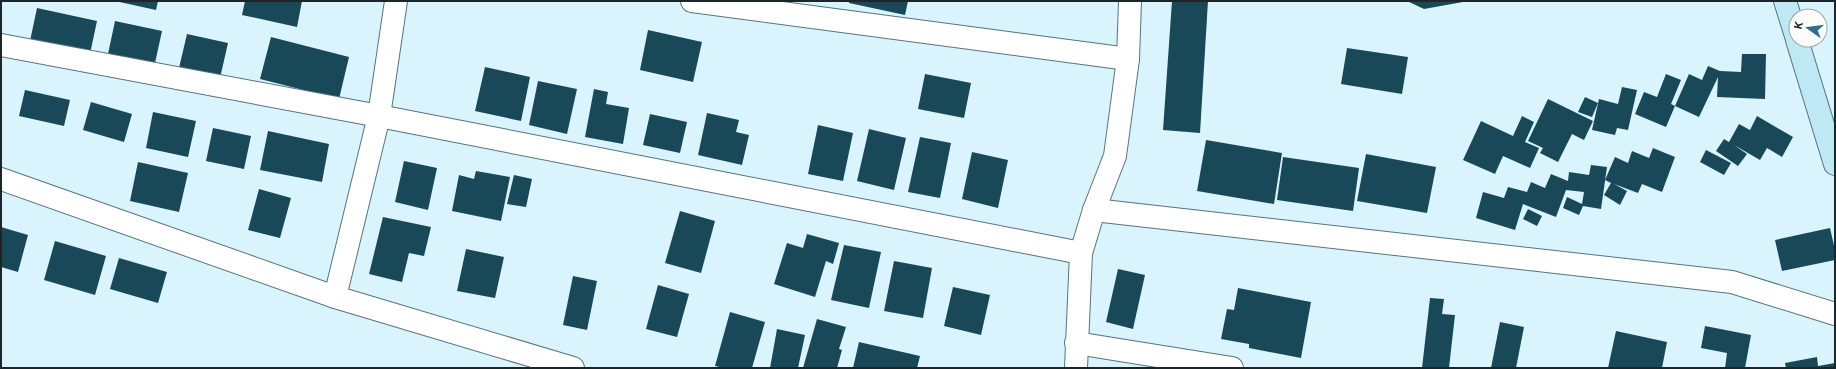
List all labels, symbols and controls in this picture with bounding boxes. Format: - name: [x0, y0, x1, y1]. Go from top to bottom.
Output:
- north arrow: [1788, 8, 1828, 48]
- text: K: [1790, 19, 1806, 31]

